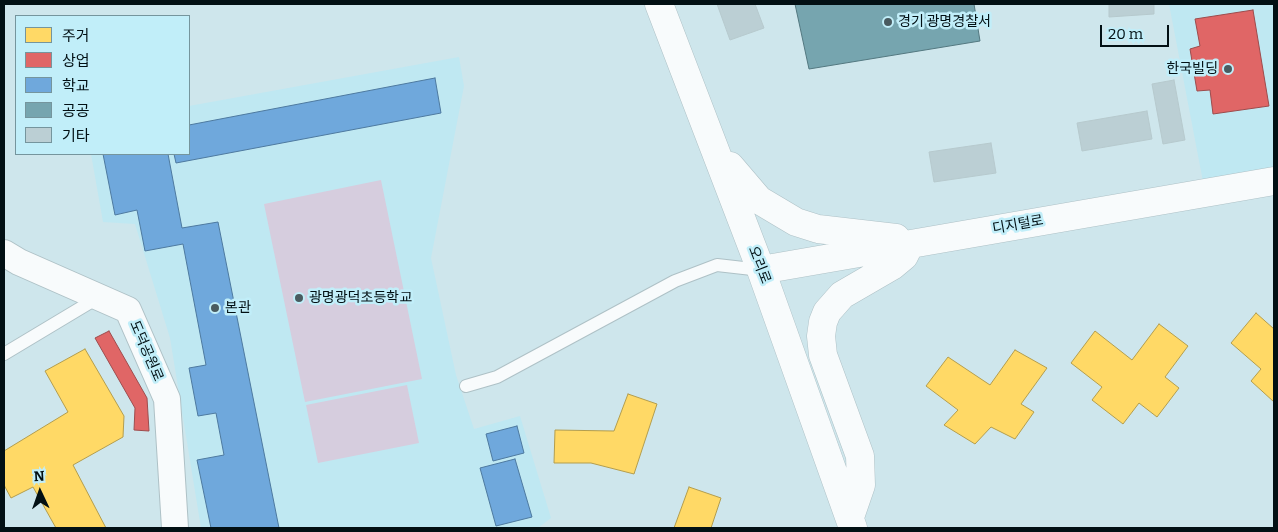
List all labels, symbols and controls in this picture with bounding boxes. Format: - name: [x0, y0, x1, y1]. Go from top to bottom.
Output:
- place label: 경기 광명경찰서: [898, 14, 991, 30]
- legend: [15, 15, 190, 155]
- scale bar: [1103, 15, 1172, 47]
- marker: 경기 광명경찰서: [882, 16, 894, 28]
- text: 20 m: [1108, 25, 1143, 43]
- text: 주거: [62, 27, 90, 45]
- text: 상업: [62, 52, 90, 70]
- place label: 한국빌딩: [1166, 61, 1218, 77]
- marker: 한국빌딩: [1222, 63, 1234, 75]
- text: 학교: [62, 77, 90, 95]
- text: 공공: [62, 102, 90, 120]
- text: 기타: [62, 127, 90, 145]
- street label: 디지털로: [991, 212, 1045, 238]
- street label: 오리로: [744, 244, 774, 286]
- place label: 광명광덕초등학교: [309, 290, 412, 306]
- marker: 광명광덕초등학교: [293, 292, 305, 304]
- place label: 본관: [225, 300, 251, 316]
- marker: 본관: [209, 302, 221, 314]
- street label: 도덕공원로: [126, 318, 166, 384]
- north arrow: [15, 467, 65, 517]
- text: N: [33, 468, 45, 485]

